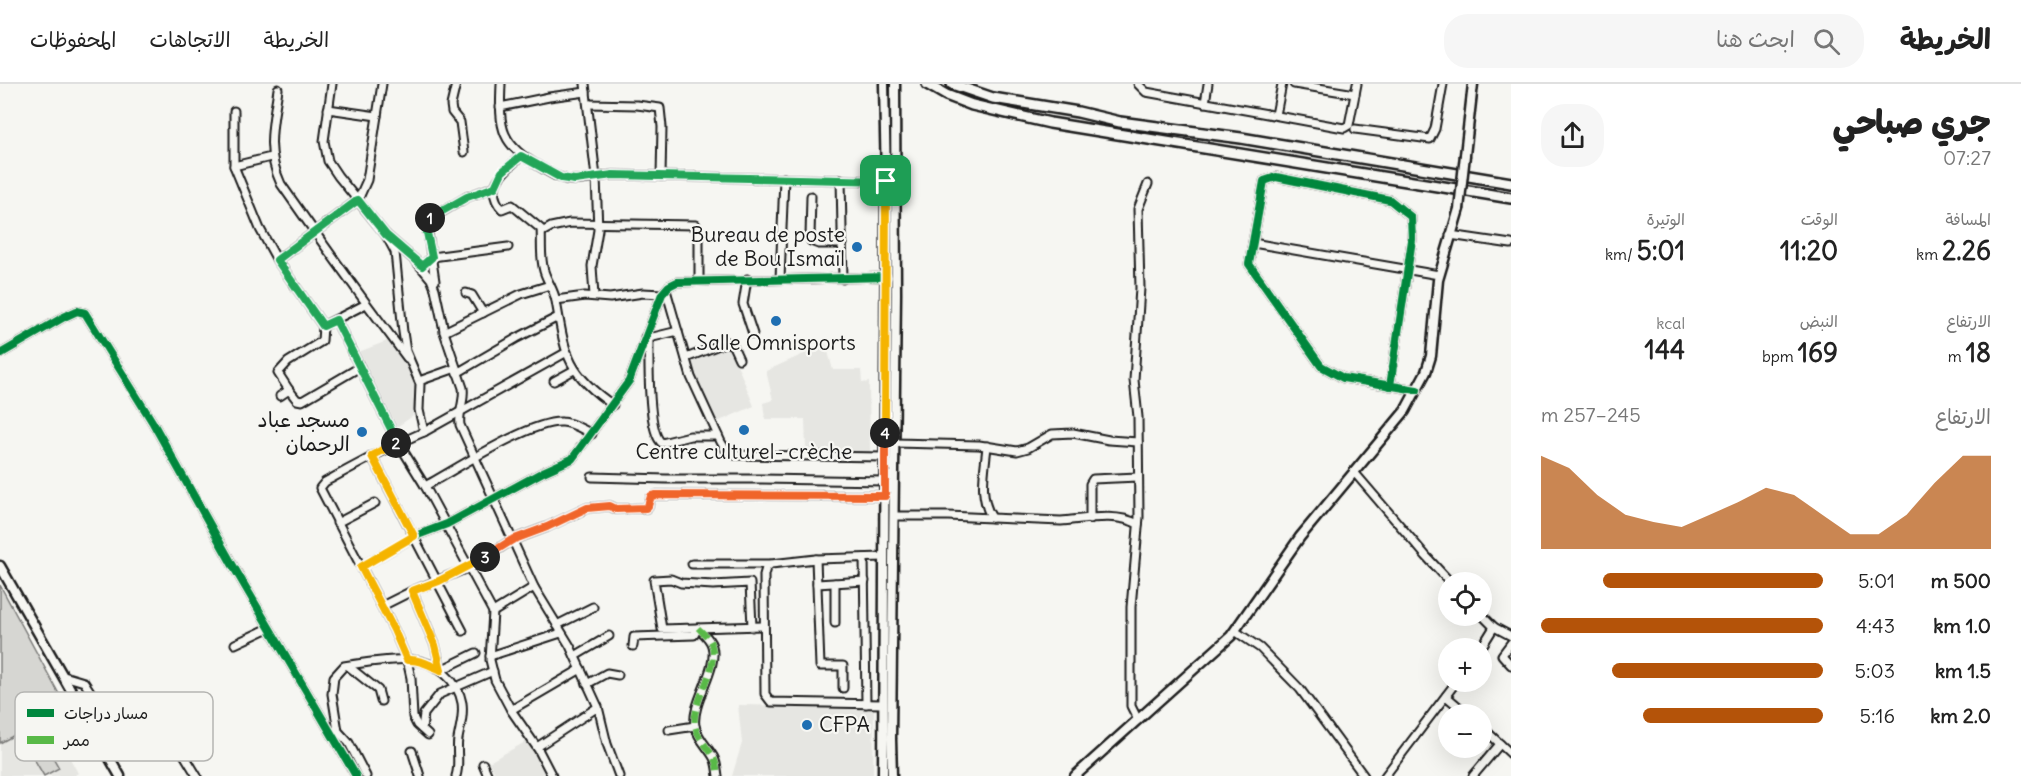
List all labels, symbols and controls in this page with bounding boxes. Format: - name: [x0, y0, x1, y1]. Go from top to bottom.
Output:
- search box: [1444, 14, 1864, 68]
- text: الخريطة: [1900, 21, 1991, 57]
- text: ابحث هنا: [1716, 25, 1795, 53]
- icon: search: [1810, 25, 1843, 58]
- text: المحفوظات: [30, 26, 116, 53]
- text: الاتجاهات: [149, 26, 231, 53]
- text: الخريطة: [264, 26, 329, 53]
- text: جري صباحي: [1833, 101, 1991, 143]
- button: share: [1541, 104, 1604, 167]
- text: 07:27: [1943, 145, 1991, 170]
- pin: [860, 155, 911, 206]
- icon: arrive: [869, 164, 902, 197]
- pin: 1: [415, 203, 445, 233]
- text: 1: [427, 208, 433, 228]
- text: الوتيرة: [1646, 209, 1685, 229]
- text: الوقت: [1801, 209, 1838, 229]
- text: المسافة: [1945, 209, 1991, 229]
- place label: Bureau de poste de Bou Ismaïl: [691, 221, 845, 272]
- text: 5:01: [1637, 234, 1685, 267]
- text: 11:20: [1780, 234, 1838, 267]
- text: 2.26: [1942, 234, 1991, 267]
- marker: Bureau de poste de Bou Ismaïl: [850, 240, 864, 254]
- text: /km: [1605, 244, 1637, 264]
- text: km: [1916, 244, 1942, 264]
- text: النبض: [1800, 311, 1838, 331]
- text: الارتفاع: [1946, 311, 1991, 331]
- text: kcal: [1656, 313, 1685, 333]
- marker: Salle Omnisports: [769, 314, 783, 328]
- place label: Salle Omnisports: [696, 329, 856, 356]
- text: 144: [1645, 333, 1685, 366]
- text: 169: [1798, 336, 1838, 369]
- text: 18: [1966, 336, 1991, 369]
- text: bpm: [1762, 346, 1798, 366]
- text: m: [1948, 346, 1966, 366]
- text: 245–257 m: [1541, 402, 1641, 427]
- text: الارتفاع: [1935, 404, 1991, 429]
- place label: مسجد عباد الرحمان: [257, 406, 350, 457]
- pin: 4: [870, 418, 900, 448]
- marker: Centre culturel- crèche: [737, 423, 751, 437]
- text: 4: [880, 423, 890, 443]
- marker: مسجد عباد الرحمان: [355, 425, 369, 439]
- pin: 2: [381, 428, 411, 458]
- text: 2: [392, 433, 400, 453]
- place label: Centre culturel- crèche: [636, 438, 852, 465]
- pin: 3: [470, 542, 500, 572]
- text: 3: [480, 547, 490, 567]
- text: 5:01: [1858, 568, 1895, 593]
- text: 500 m: [1931, 568, 1991, 593]
- map controls: [1438, 572, 1492, 758]
- button: locate: [1438, 572, 1492, 626]
- text: 4:43: [1856, 613, 1895, 638]
- text: 1.0 km: [1933, 613, 1991, 638]
- button: +: [1438, 638, 1492, 692]
- text: 5:03: [1854, 658, 1895, 683]
- text: 1.5 km: [1935, 658, 1991, 683]
- legend: [15, 692, 213, 761]
- text: مسار دراجات: [64, 703, 148, 723]
- text: 5:16: [1860, 703, 1895, 728]
- text: 2.0 km: [1930, 703, 1991, 728]
- button: −: [1438, 704, 1492, 758]
- place label: CFPA: [819, 711, 870, 738]
- marker: CFPA: [800, 718, 814, 732]
- text: ممر: [62, 730, 90, 750]

